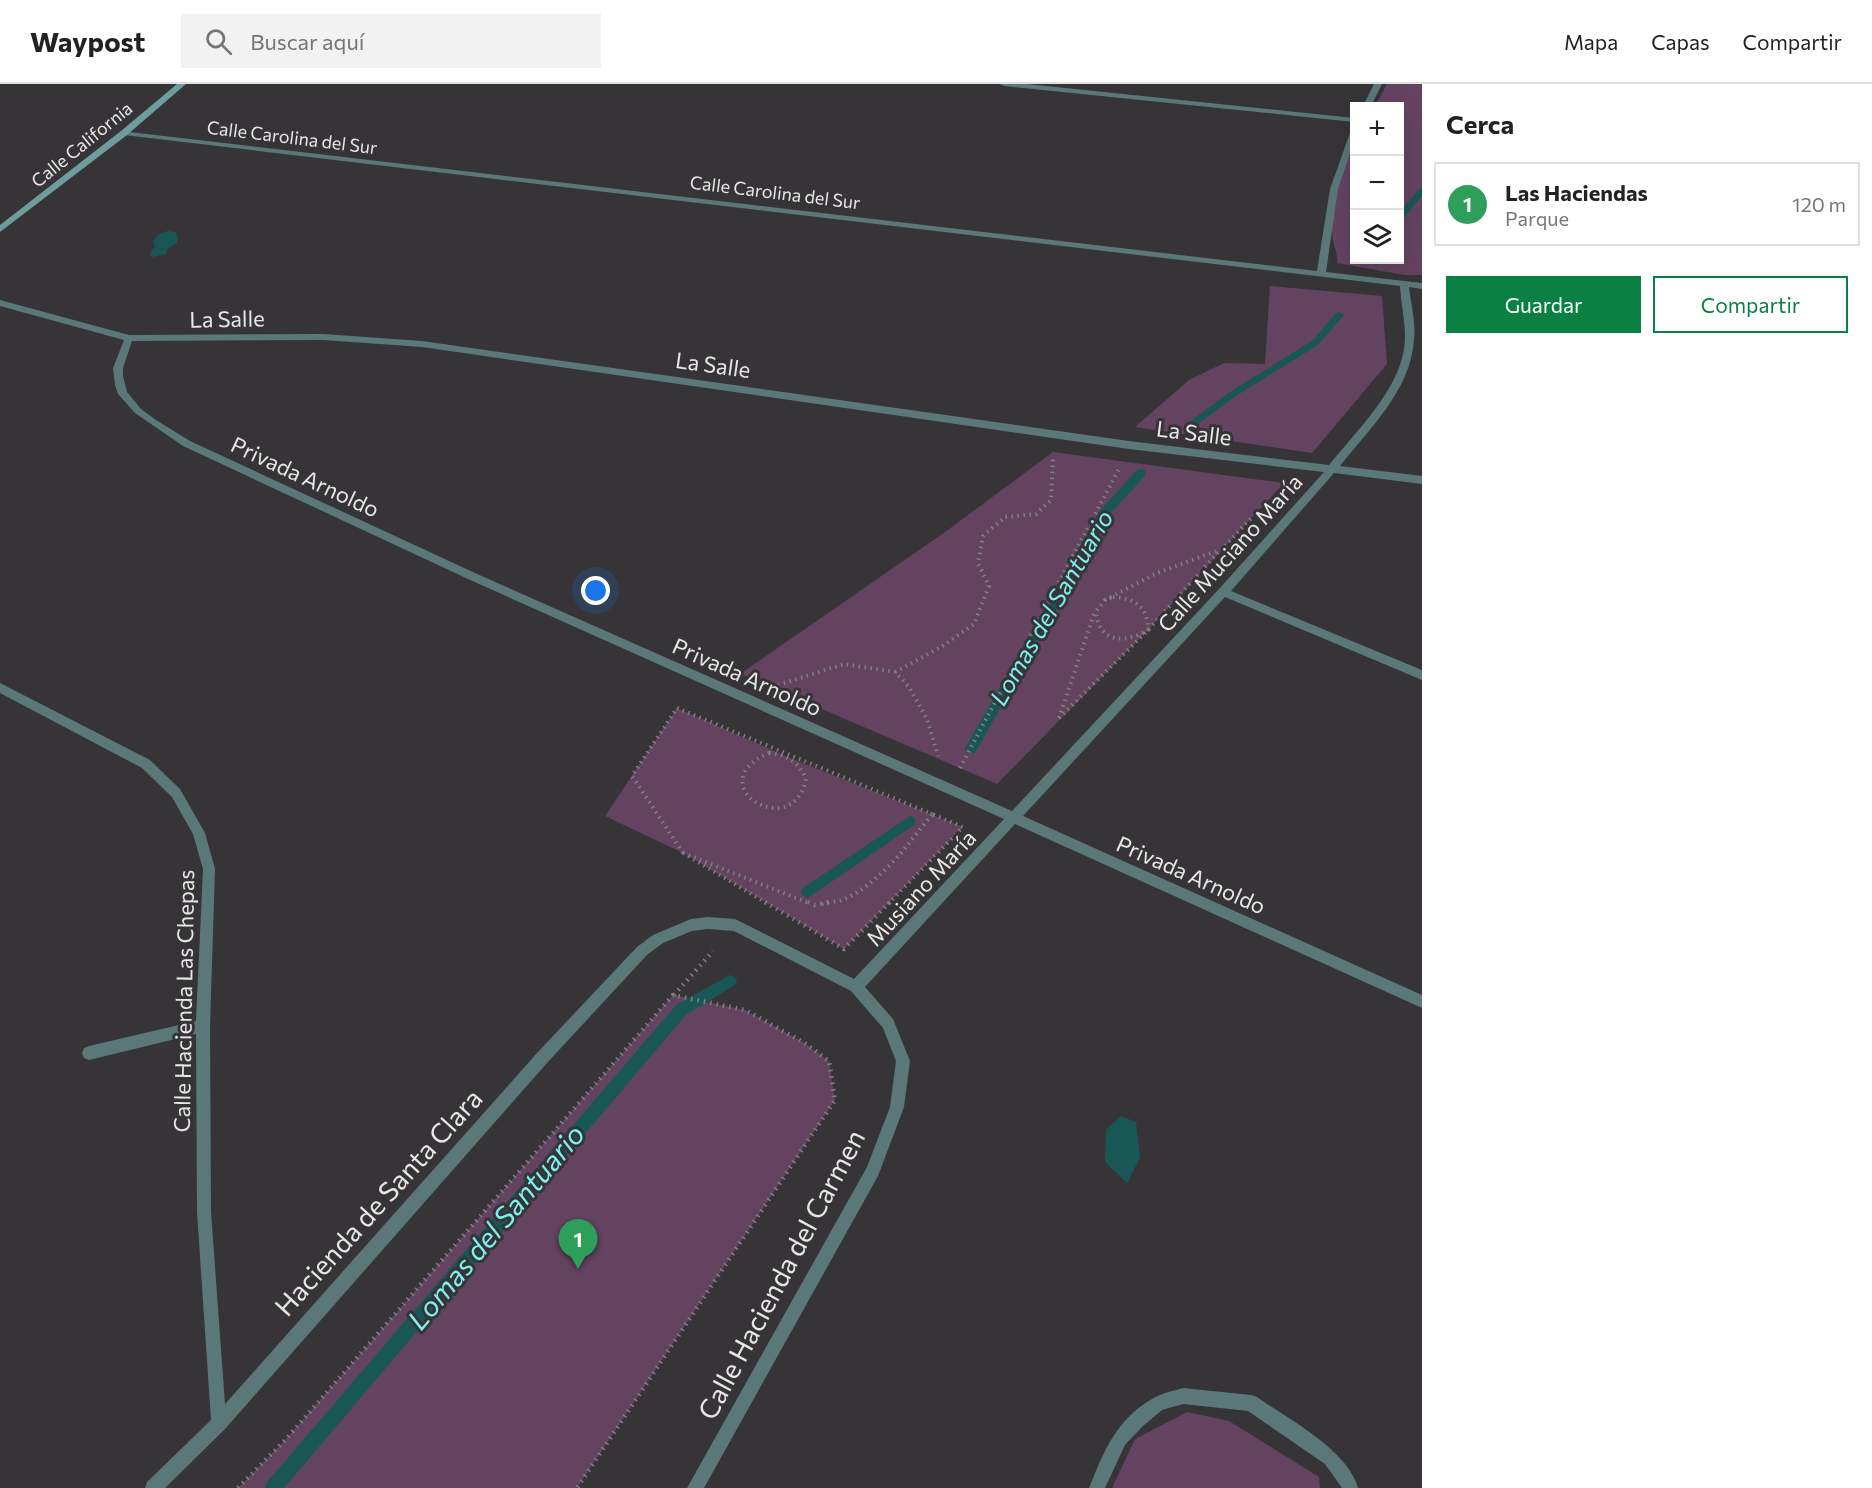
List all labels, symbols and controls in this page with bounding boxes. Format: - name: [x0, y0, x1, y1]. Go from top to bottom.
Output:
- search box: [181, 14, 601, 68]
- text: Waypost: [30, 24, 145, 58]
- icon: search: [202, 25, 235, 58]
- text: Buscar aquí: [250, 28, 364, 55]
- text: Mapa: [1564, 29, 1618, 54]
- text: Capas: [1651, 29, 1710, 54]
- text: Compartir: [1743, 29, 1842, 54]
- street label: Calle California: [26, 97, 136, 192]
- map controls: [1350, 102, 1404, 264]
- button: +: [1350, 102, 1404, 156]
- text: Cerca: [1446, 108, 1514, 139]
- street label: Calle Carolina del Sur: [206, 116, 378, 158]
- button: −: [1350, 156, 1404, 210]
- street label: Calle Carolina del Sur: [689, 171, 861, 213]
- text: Las Haciendas: [1505, 179, 1648, 206]
- text: 1: [1463, 192, 1472, 216]
- text: 120 m: [1792, 192, 1846, 216]
- text: Parque: [1505, 206, 1569, 230]
- button: layers: [1350, 210, 1404, 264]
- button: Guardar: [1446, 276, 1641, 333]
- button: Compartir: [1653, 276, 1848, 333]
- street label: La Salle: [189, 304, 265, 333]
- street label: La Salle: [674, 346, 752, 383]
- street label: La Salle: [1155, 415, 1233, 451]
- street label: Privada Arnoldo: [227, 430, 384, 523]
- street label: Calle Muciano María: [1152, 468, 1308, 637]
- water label: Lomas del Santuario: [983, 504, 1118, 710]
- your location: [581, 576, 610, 605]
- street label: Privada Arnoldo: [668, 632, 826, 721]
- street label: Musiano María: [860, 824, 981, 951]
- street label: Privada Arnoldo: [1112, 830, 1270, 919]
- street label: Calle Hacienda Las Chepas: [168, 869, 199, 1133]
- street label: Hacienda de Santa Clara: [267, 1082, 489, 1322]
- water label: Lomas del Santuario: [400, 1117, 591, 1336]
- street label: Calle Hacienda del Carmen: [690, 1124, 871, 1425]
- pin: 1: [558, 1220, 598, 1269]

